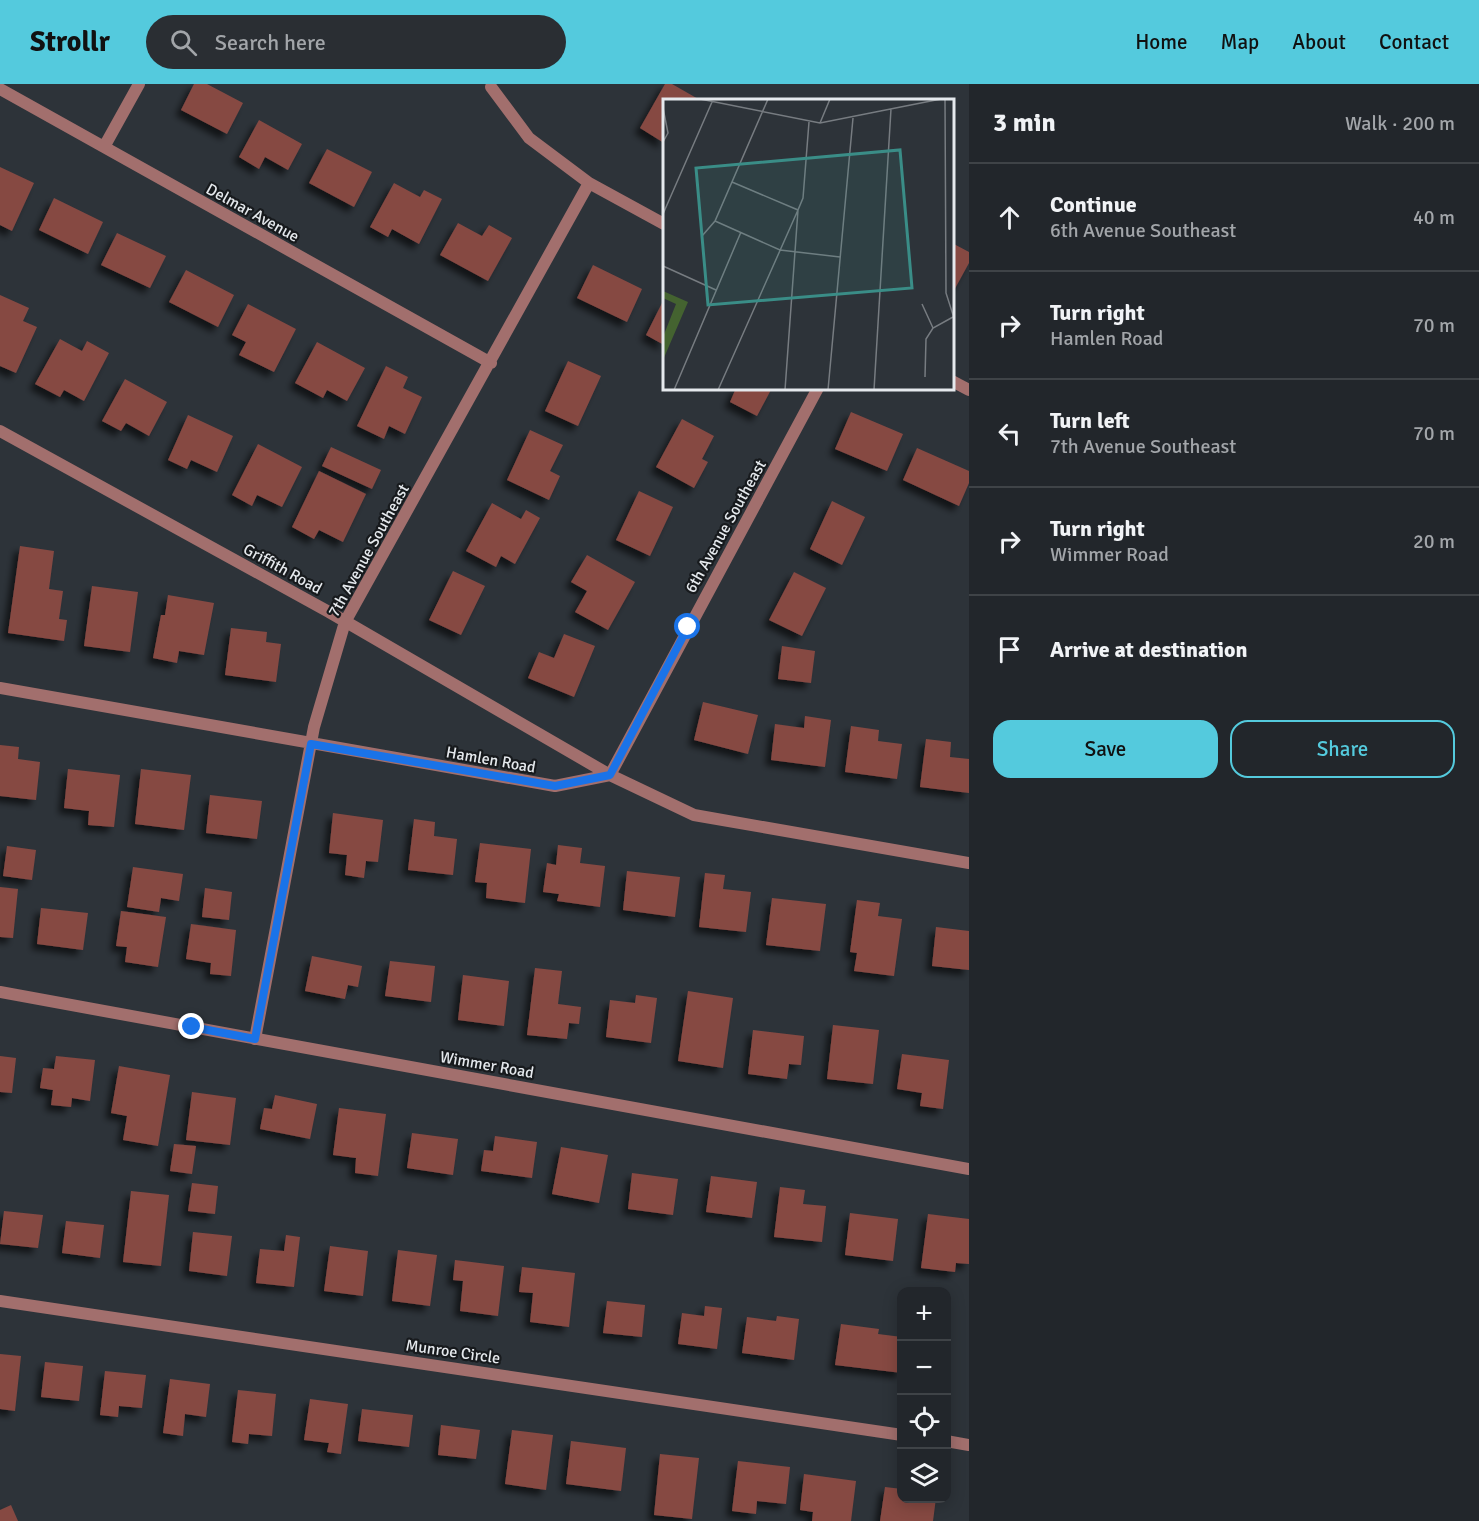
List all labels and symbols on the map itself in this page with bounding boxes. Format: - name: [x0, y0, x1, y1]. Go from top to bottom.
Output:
- inset map: [663, 99, 954, 390]
- street label: Delmar Avenue: [202, 179, 303, 247]
- street label: 6th Avenue Southeast: [681, 456, 771, 597]
- street label: 7th Avenue Southeast: [324, 480, 414, 621]
- street label: Griffith Road: [240, 539, 325, 599]
- route start: [674, 613, 700, 639]
- street label: Hamlen Road: [444, 742, 537, 778]
- route end: [178, 1013, 204, 1039]
- street label: Wimmer Road: [438, 1047, 535, 1083]
- street label: Munroe Circle: [404, 1335, 502, 1369]

